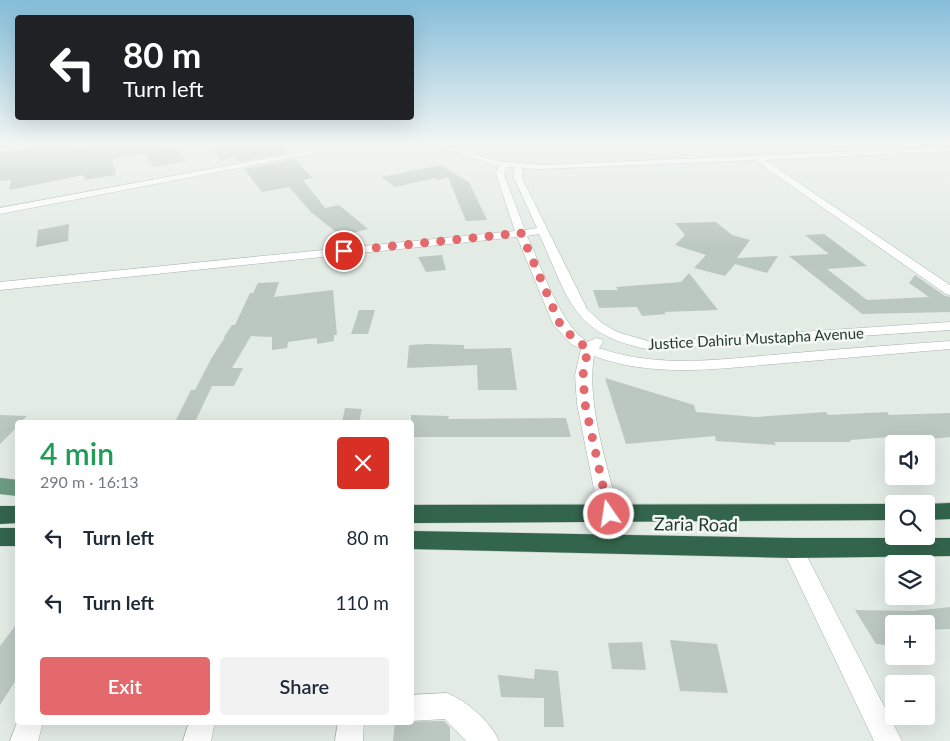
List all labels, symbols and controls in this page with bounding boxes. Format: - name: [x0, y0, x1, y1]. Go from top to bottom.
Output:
- text: 80 m: [123, 33, 201, 75]
- icon: left: [40, 35, 105, 100]
- text: Turn left: [123, 75, 204, 102]
- pin: [323, 230, 365, 272]
- icon: arrive: [330, 237, 358, 265]
- street label: Justice Dahiru Mustapha Avenue: [648, 323, 864, 353]
- text: 4 min: [40, 435, 114, 471]
- map controls: [885, 435, 935, 725]
- button: sound: [885, 435, 935, 485]
- button: close: [337, 437, 389, 489]
- text: 290 m · 16:13: [40, 472, 139, 491]
- position arrow: [582, 487, 634, 539]
- button: search: [885, 495, 935, 545]
- street label: Zaria Road: [654, 512, 738, 536]
- icon: left: [40, 524, 68, 552]
- text: Turn left: [83, 526, 154, 549]
- text: 80 m: [346, 526, 389, 549]
- button: layers: [885, 555, 935, 605]
- icon: left: [40, 589, 68, 617]
- text: Turn left: [83, 591, 154, 614]
- text: 110 m: [335, 591, 389, 614]
- button: +: [885, 615, 935, 665]
- button: Exit: [40, 657, 210, 715]
- button: Share: [220, 657, 389, 715]
- button: −: [885, 675, 935, 725]

